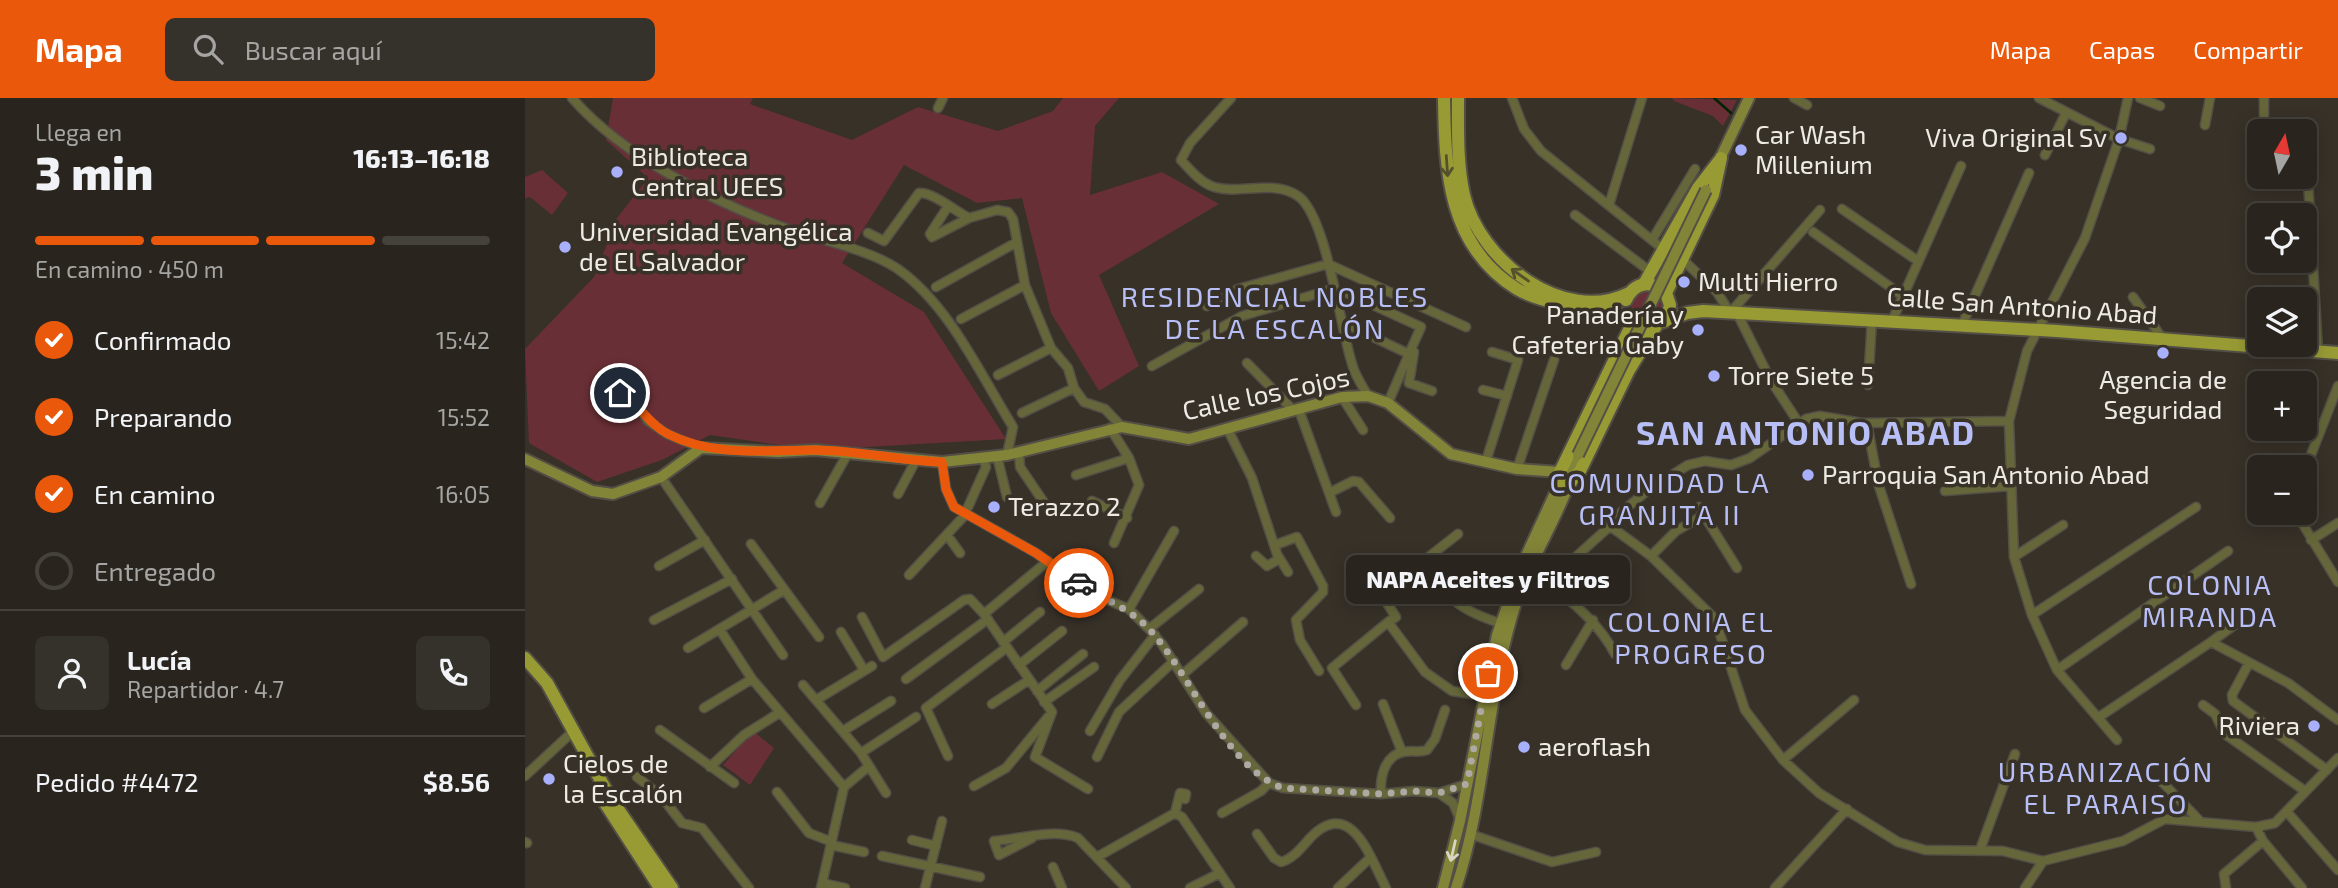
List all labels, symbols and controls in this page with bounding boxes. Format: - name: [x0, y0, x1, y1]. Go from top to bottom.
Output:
- search box: [165, 18, 655, 81]
- text: Mapa: [35, 29, 123, 69]
- icon: search: [189, 30, 227, 68]
- text: Buscar aquí: [245, 34, 382, 65]
- text: Mapa: [1990, 35, 2051, 64]
- text: Capas: [2089, 35, 2155, 64]
- text: Compartir: [2193, 35, 2303, 64]
- text: Llega en: [35, 118, 122, 146]
- place label: Car Wash Millenium: [1755, 118, 1873, 179]
- north arrow: [2247, 119, 2317, 189]
- map controls: [2247, 119, 2317, 525]
- place label: Viva Original Sv: [1925, 121, 2107, 152]
- marker: Viva Original Sv: [2113, 130, 2129, 146]
- place label: Biblioteca Central UEES: [631, 140, 783, 201]
- text: 16:13–16:18: [353, 142, 490, 173]
- marker: Car Wash Millenium: [1733, 142, 1749, 158]
- text: 3 min: [35, 144, 153, 199]
- one-way arrow: [1441, 154, 1454, 177]
- marker: Biblioteca Central UEES: [609, 164, 625, 180]
- button: locate: [2247, 203, 2317, 273]
- place label: Universidad Evangélica de El Salvador: [579, 215, 853, 276]
- marker: Universidad Evangélica de El Salvador: [557, 239, 573, 255]
- text: En camino · 450 m: [35, 255, 224, 283]
- place label: Multi Hierro: [1698, 265, 1838, 296]
- one-way arrow: [1511, 268, 1530, 282]
- marker: Multi Hierro: [1676, 274, 1692, 290]
- district label: RESIDENCIAL NOBLES DE LA ESCALÓN: [1121, 279, 1429, 345]
- street label: Calle San Antonio Abad: [1886, 280, 2158, 329]
- button: layers: [2247, 287, 2317, 357]
- place label: Panadería y Cafeteria Gaby: [1511, 298, 1684, 359]
- icon: check: [35, 321, 73, 359]
- marker: Panadería y Cafeteria Gaby: [1690, 322, 1706, 338]
- text: Confirmado: [94, 324, 232, 355]
- text: 15:42: [436, 326, 490, 354]
- marker: Agencia de Seguridad: [2155, 345, 2171, 361]
- place label: Torre Siete 5: [1728, 359, 1874, 390]
- street label: Calle los Cojos: [1179, 360, 1352, 425]
- pin: [590, 363, 650, 423]
- place label: Agencia de Seguridad: [2099, 363, 2227, 424]
- marker: Torre Siete 5: [1706, 368, 1722, 384]
- button: +: [2247, 371, 2317, 441]
- icon: home: [601, 374, 639, 412]
- icon: check: [35, 398, 73, 436]
- text: Preparando: [94, 401, 232, 432]
- text: 15:52: [438, 403, 490, 431]
- district label: SAN ANTONIO ABAD: [1636, 412, 1976, 452]
- button: −: [2247, 455, 2317, 525]
- place label: Parroquia San Antonio Abad: [1822, 458, 2150, 489]
- district label: COMUNIDAD LA GRANJITA II: [1549, 465, 1771, 531]
- marker: Parroquia San Antonio Abad: [1800, 467, 1816, 483]
- icon: check: [35, 475, 73, 513]
- text: En camino: [94, 478, 216, 509]
- text: 16:05: [436, 480, 490, 508]
- place label: Terazzo 2: [1008, 490, 1121, 521]
- marker: Terazzo 2: [986, 499, 1002, 515]
- courier: [1044, 548, 1114, 618]
- callout: NAPA Aceites y Filtros: [1346, 554, 1630, 603]
- text: Entregado: [94, 555, 216, 586]
- icon: car: [1060, 564, 1098, 602]
- text: NAPA Aceites y Filtros: [1366, 565, 1610, 593]
- district label: COLONIA MIRANDA: [2142, 567, 2278, 633]
- district label: COLONIA EL PROGRESO: [1607, 604, 1775, 670]
- button: person: [35, 636, 109, 710]
- button: phone: [416, 636, 490, 710]
- pin: [1458, 643, 1518, 703]
- text: Lucía: [127, 644, 192, 675]
- icon: bag: [1469, 654, 1507, 692]
- text: Repartidor · 4.7: [127, 675, 284, 703]
- place label: Riviera: [2219, 709, 2300, 740]
- marker: Riviera: [2306, 718, 2322, 734]
- place label: aeroflash: [1538, 730, 1651, 761]
- marker: aeroflash: [1516, 739, 1532, 755]
- place label: Cielos de la Escalón: [563, 747, 683, 808]
- district label: URBANIZACIÓN EL PARAISO: [1998, 754, 2214, 820]
- text: Pedido #4472: [35, 766, 199, 797]
- text: $8.56: [423, 766, 490, 797]
- marker: Cielos de la Escalón: [541, 771, 557, 787]
- one-way arrow: [1446, 839, 1460, 862]

